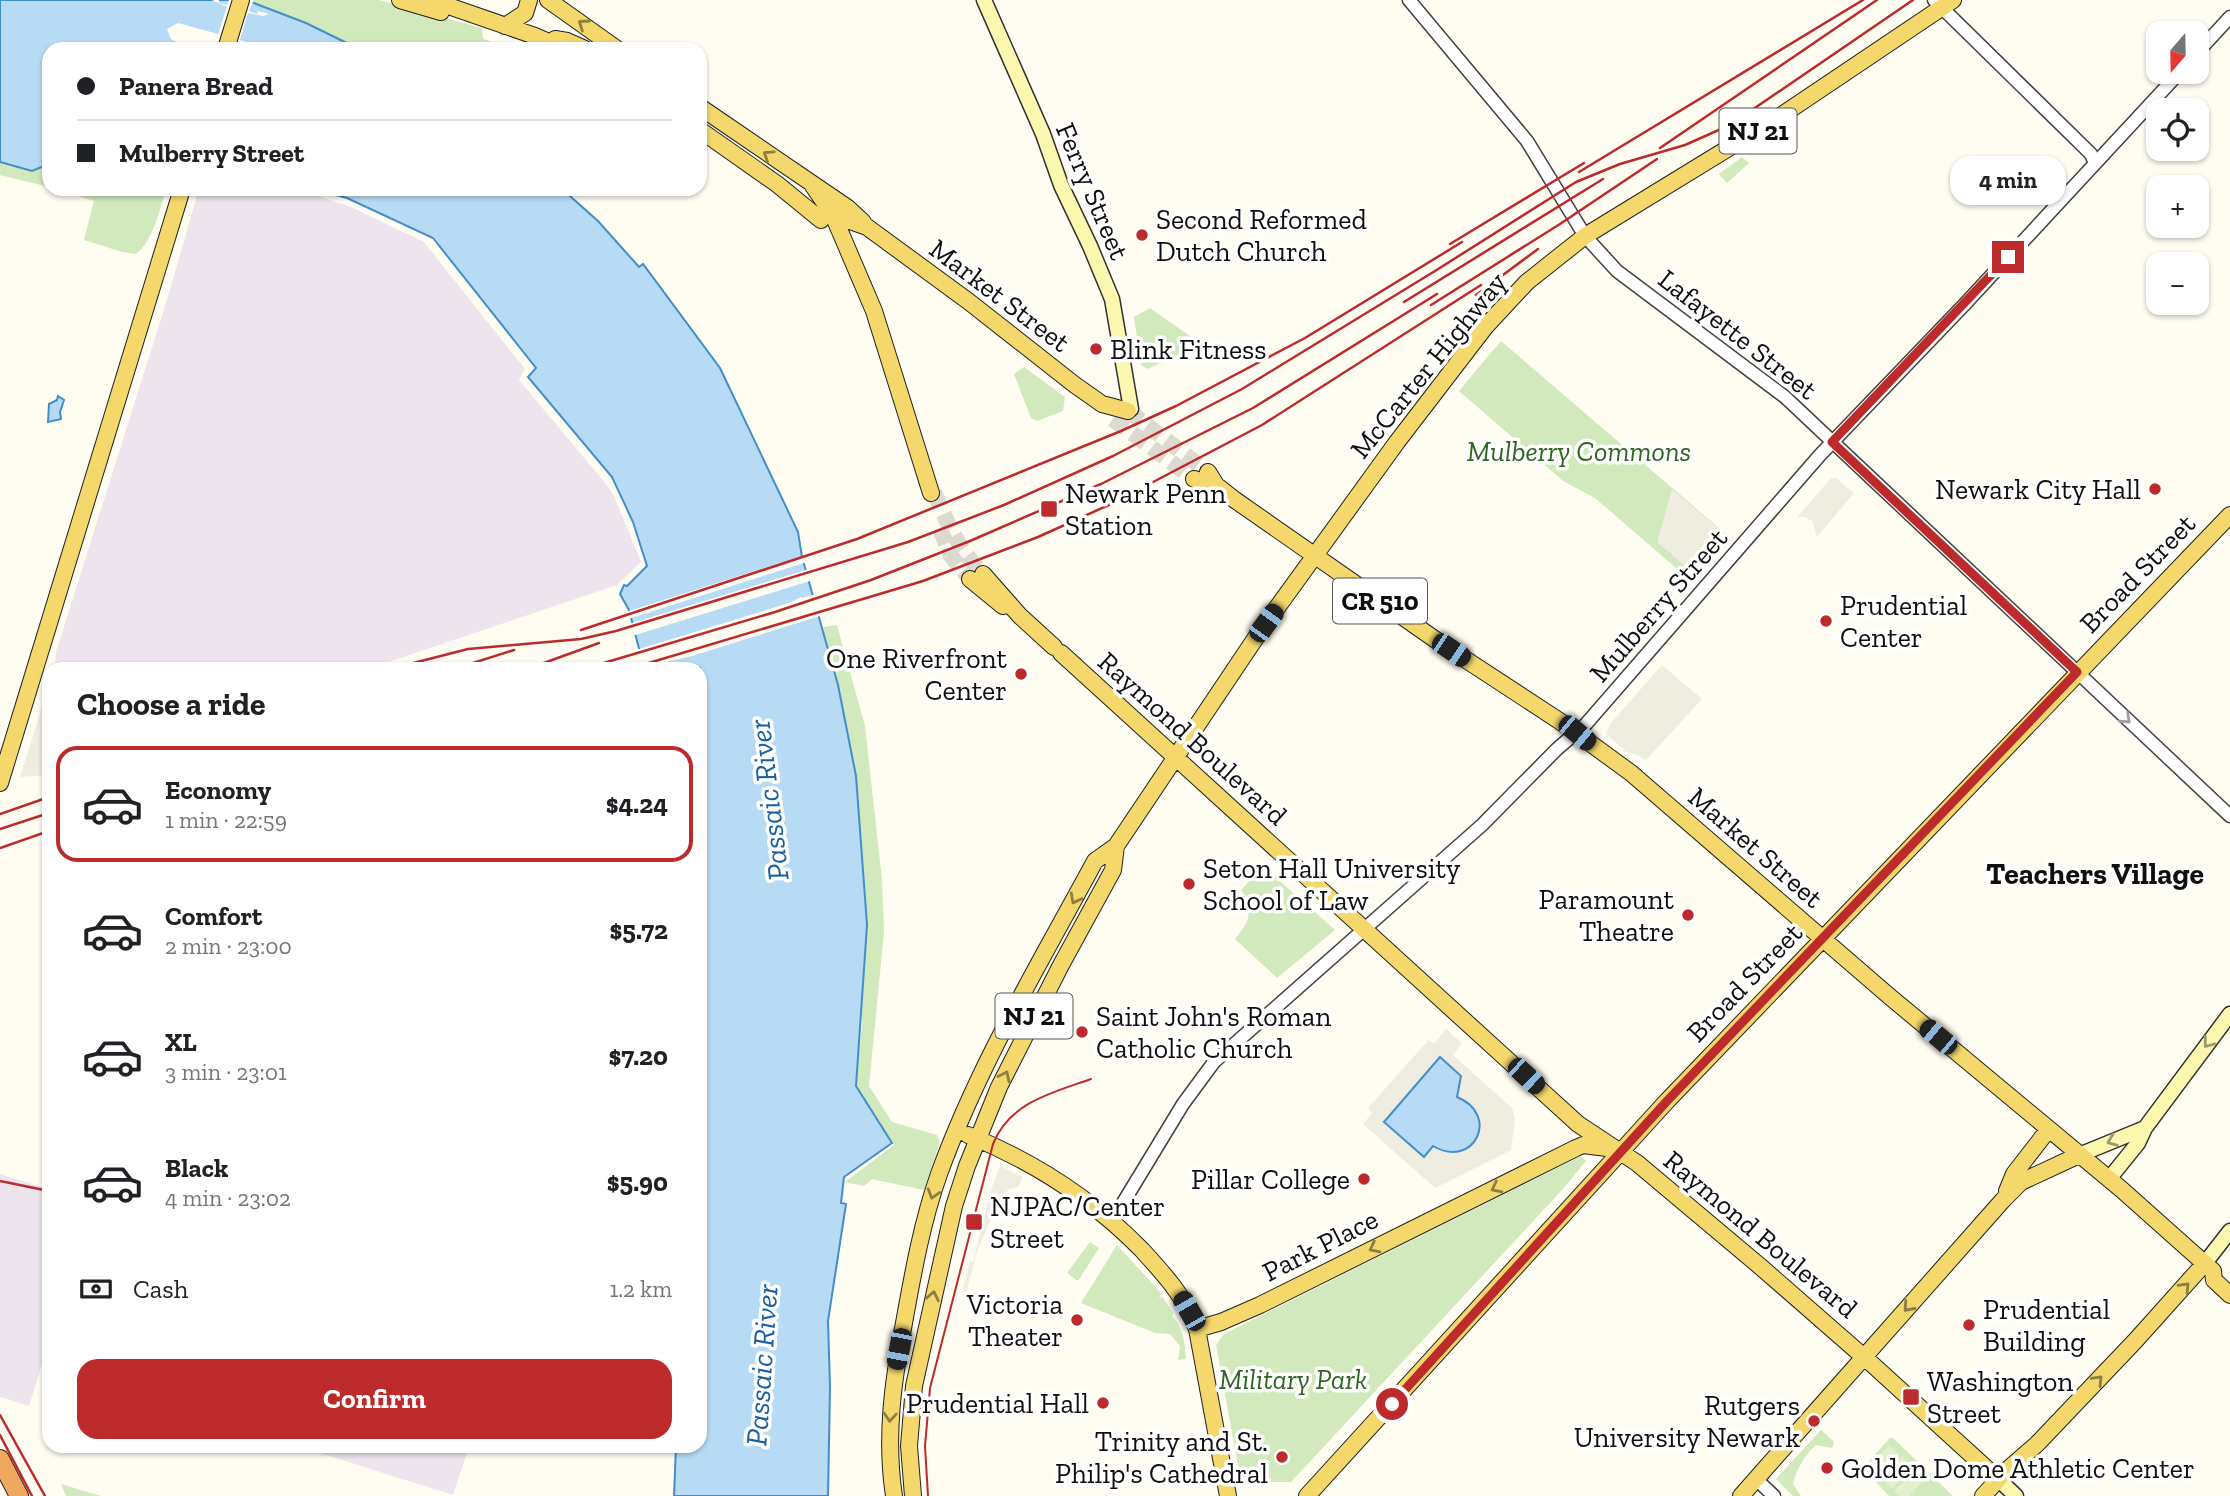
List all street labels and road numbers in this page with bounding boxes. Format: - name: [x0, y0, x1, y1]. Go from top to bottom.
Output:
- road number: NJ 21: [1720, 108, 1796, 154]
- street label: Ferry Street: [1049, 118, 1136, 265]
- street label: Market Street: [923, 232, 1077, 359]
- street label: Lafayette Street: [1652, 262, 1824, 407]
- street label: McCarter Highway: [1343, 265, 1514, 465]
- street label: Broad Street: [2073, 507, 2202, 640]
- street label: Mulberry Street: [1583, 521, 1734, 689]
- road number: CR 510: [1333, 579, 1427, 624]
- street label: Raymond Boulevard: [1091, 645, 1294, 832]
- street label: Market Street: [1682, 780, 1830, 915]
- street label: Broad Street: [1680, 916, 1809, 1049]
- road number: NJ 21: [996, 993, 1072, 1038]
- street label: Raymond Boulevard: [1657, 1144, 1864, 1325]
- street label: Park Place: [1257, 1202, 1383, 1289]

